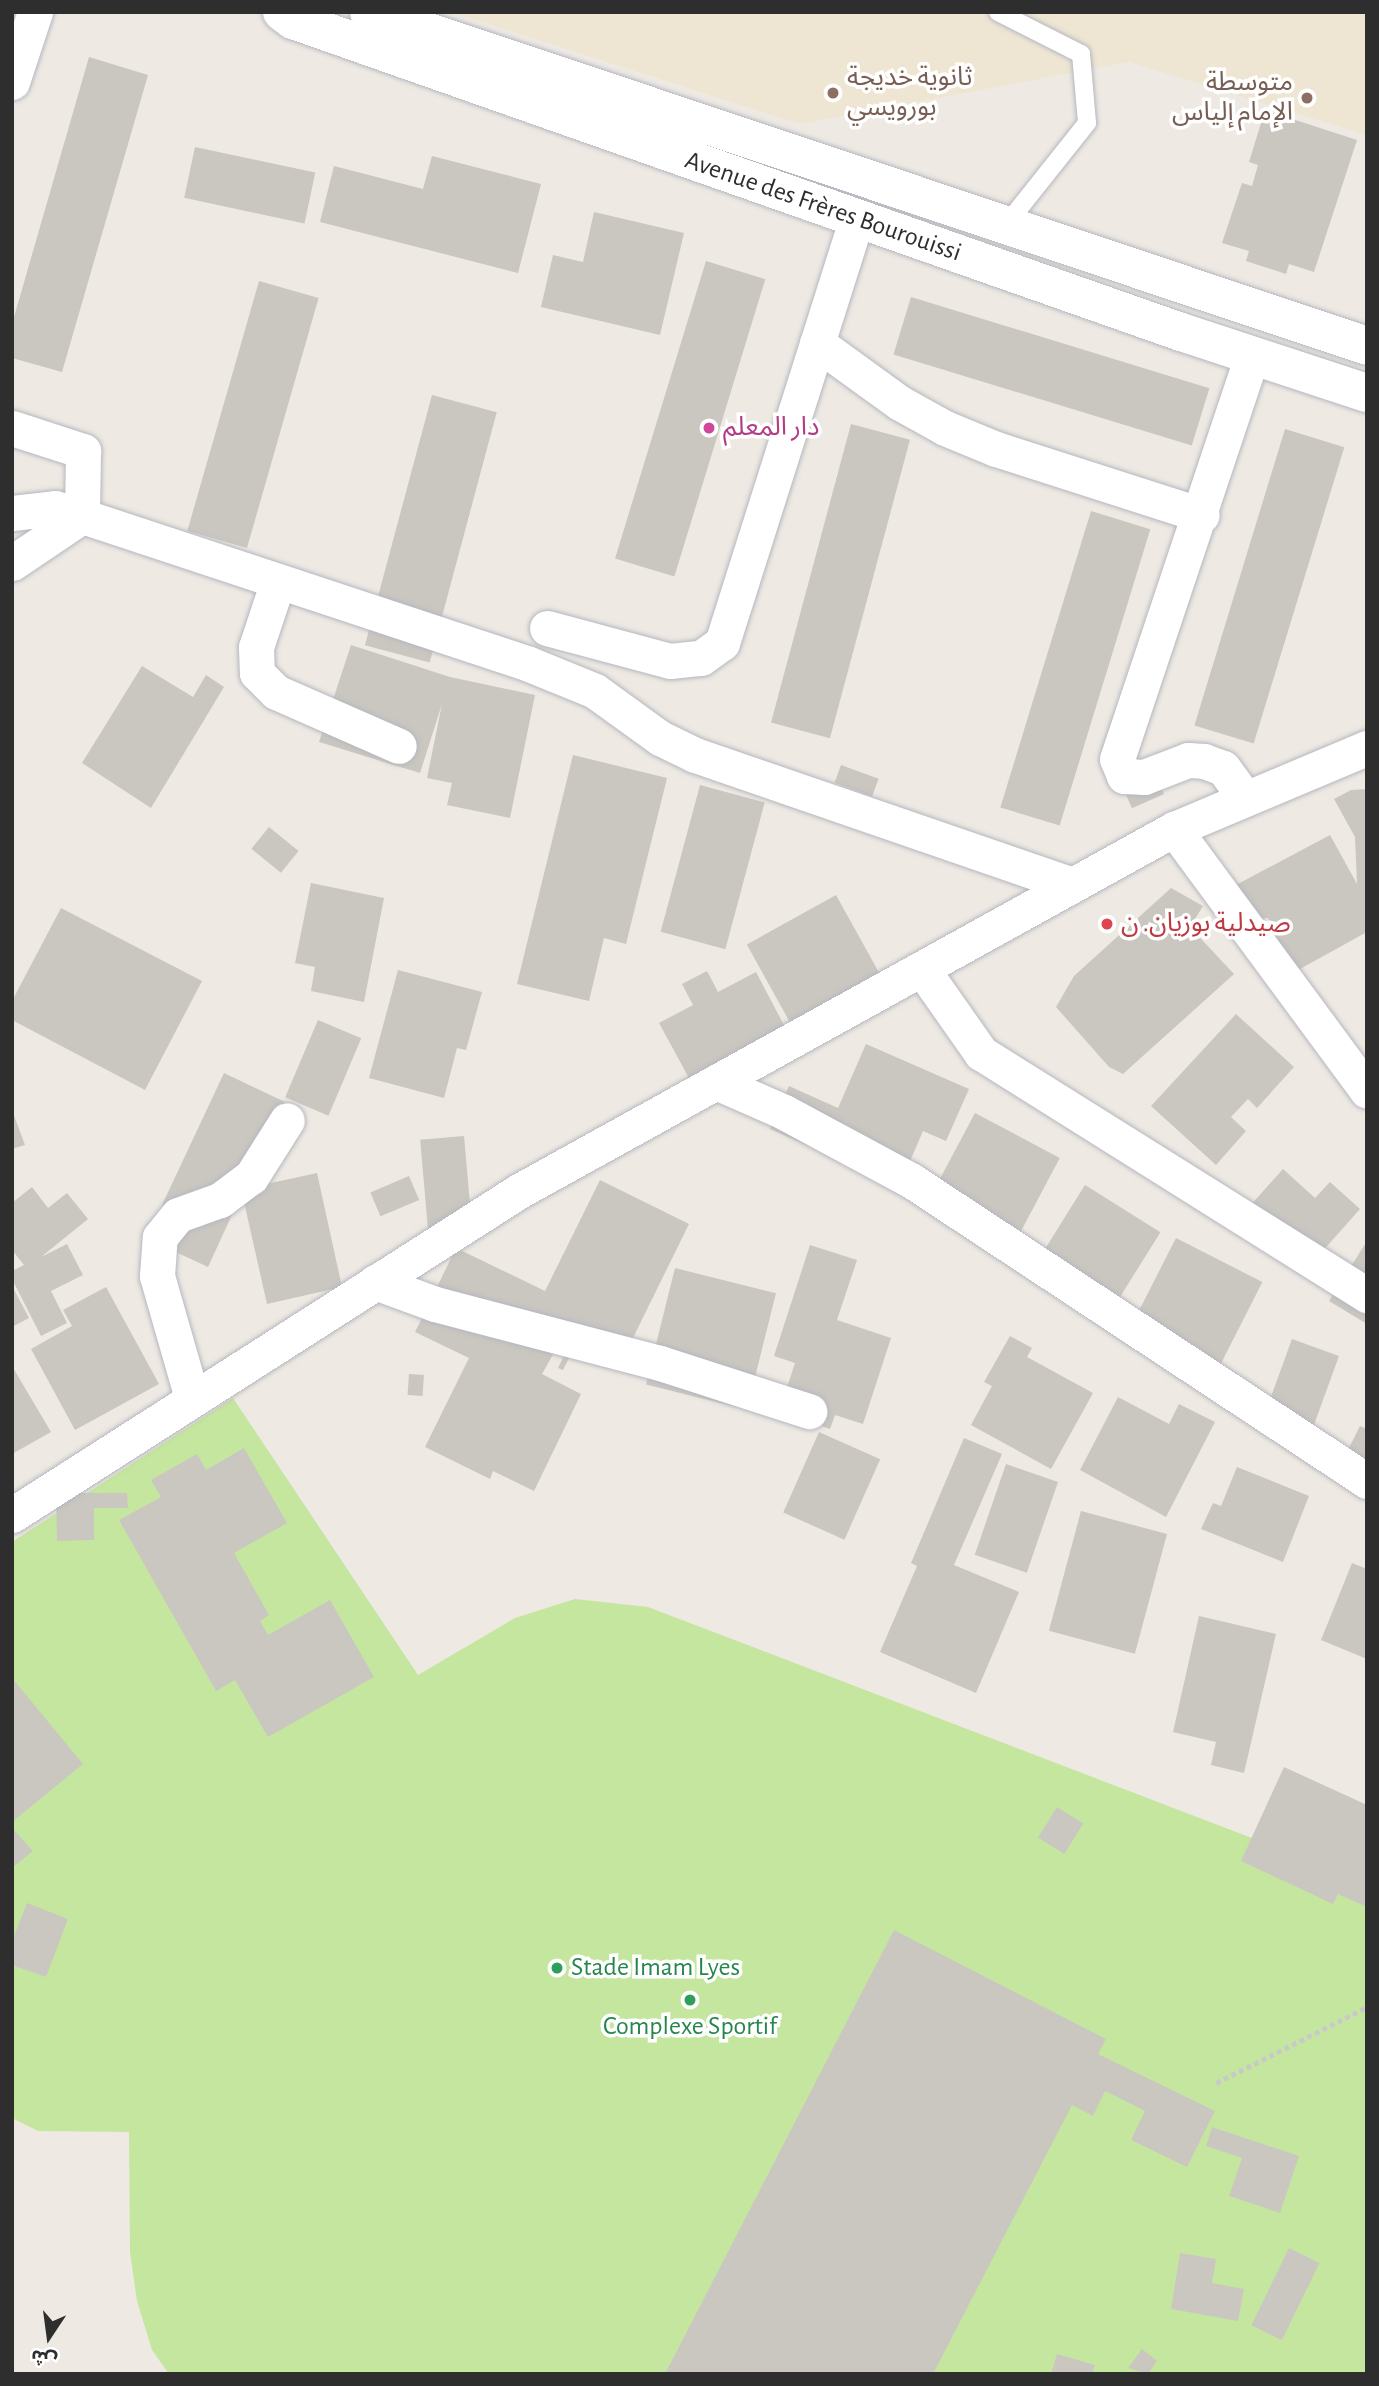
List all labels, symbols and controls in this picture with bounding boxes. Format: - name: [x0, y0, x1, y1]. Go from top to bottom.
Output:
- place label: ثانوية خديجة بورويسي: [847, 62, 972, 124]
- place label: متوسطة الإمام إلياس: [1172, 67, 1293, 128]
- marker: ثانوية خديجة بورويسي: [825, 85, 841, 101]
- marker: متوسطة الإمام إلياس: [1299, 90, 1315, 106]
- street label: Avenue des Frères Bourouissi: [681, 145, 965, 269]
- place label: دار المعلم: [723, 412, 819, 444]
- marker: دار المعلم: [701, 420, 717, 436]
- place label: صيدلية بوزيان. ن: [1121, 908, 1291, 940]
- marker: صيدلية بوزيان. ن: [1099, 916, 1115, 932]
- place label: Stade Imam Lyes: [571, 1952, 740, 1984]
- marker: Stade Imam Lyes: [549, 1960, 565, 1976]
- marker: Complexe Sportif: [682, 1992, 698, 2008]
- place label: Complexe Sportif: [603, 2011, 777, 2043]
- north arrow: [14, 2302, 84, 2372]
- text: ش: [29, 2346, 59, 2370]

